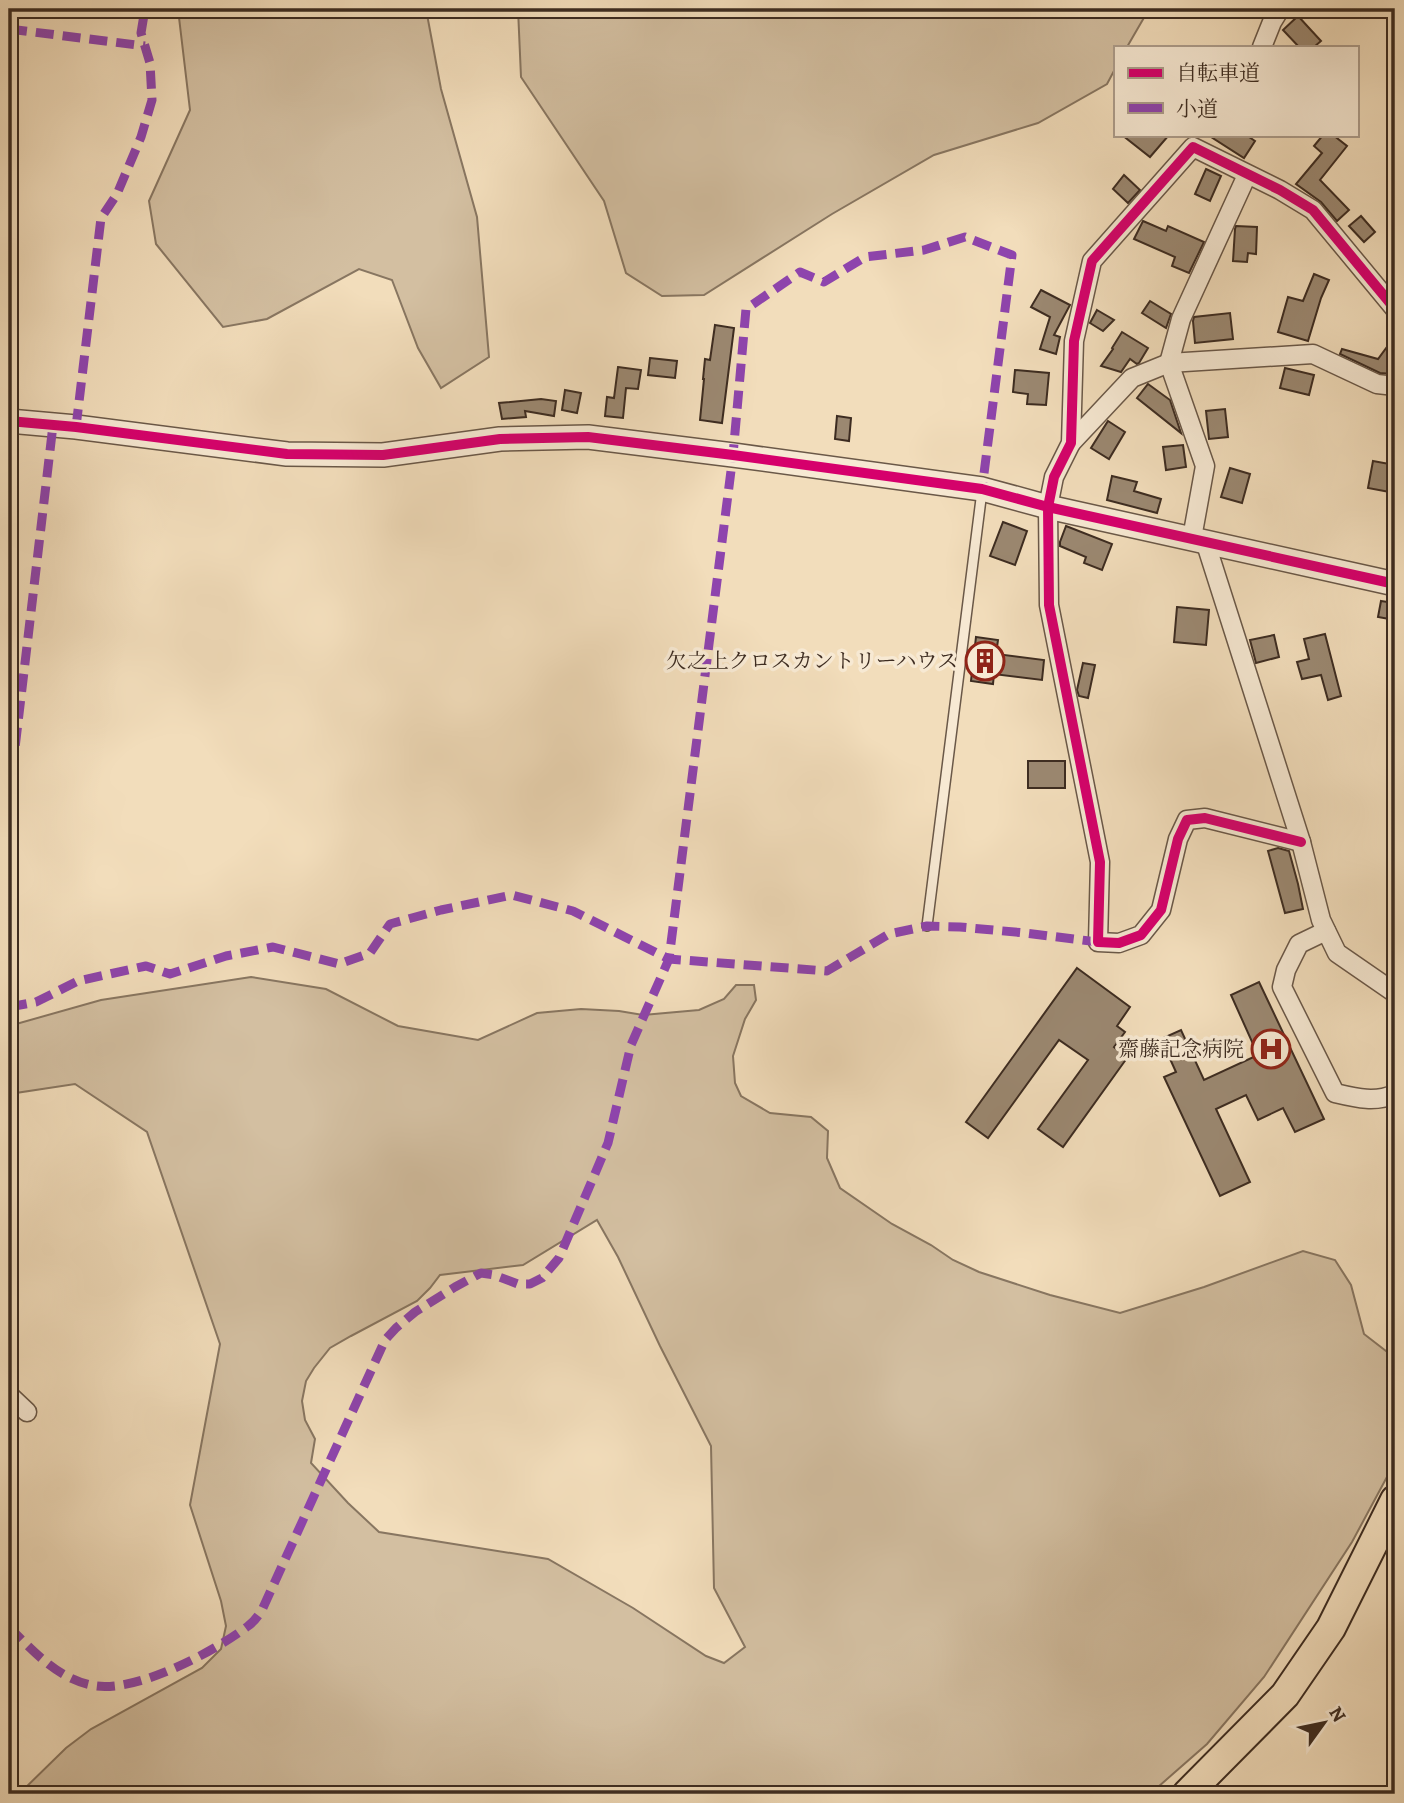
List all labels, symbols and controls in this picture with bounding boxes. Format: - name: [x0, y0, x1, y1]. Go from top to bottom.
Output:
- legend: [1114, 46, 1358, 136]
- text: 自転車道: [1176, 59, 1260, 87]
- text: 小道: [1176, 95, 1218, 123]
- building icon: 欠之上クロスカントリーハウス: [964, 640, 1006, 682]
- place label: 欠之上クロスカントリーハウス: [666, 647, 958, 675]
- hospital icon: 齋藤記念病院: [1250, 1028, 1292, 1070]
- place label: 齋藤記念病院: [1118, 1035, 1244, 1063]
- north arrow: [1288, 1688, 1358, 1758]
- text: N: [1323, 1701, 1352, 1727]

